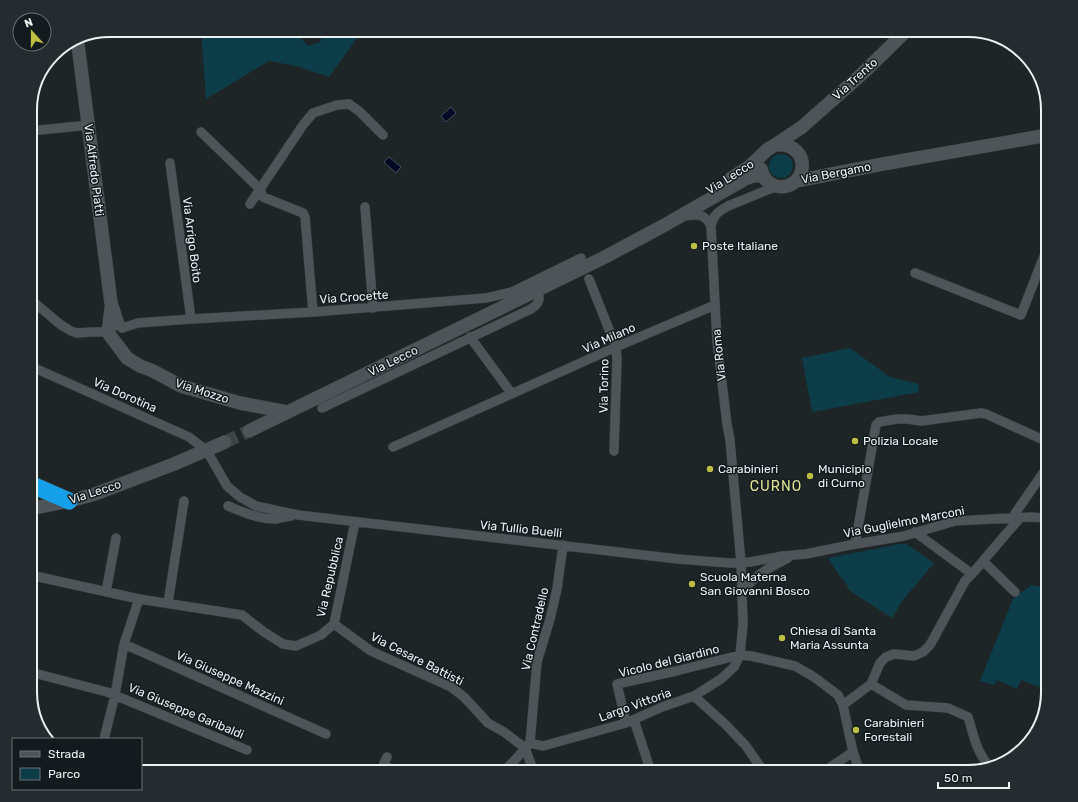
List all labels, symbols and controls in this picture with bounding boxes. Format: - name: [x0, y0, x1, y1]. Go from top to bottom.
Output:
- north arrow: [12, 12, 52, 52]
- text: N: [23, 16, 35, 31]
- street label: Via Trento: [830, 55, 881, 103]
- street label: Via Alfredo Piatti: [81, 123, 107, 217]
- street label: Via Lecco: [703, 157, 757, 197]
- street label: Via Bergamo: [800, 159, 872, 187]
- street label: Via Arrigo Boito: [180, 196, 204, 284]
- place label: Poste Italiane: [702, 239, 778, 253]
- marker: Poste Italiane: [689, 241, 699, 251]
- street label: Via Crocette: [319, 288, 389, 306]
- street label: Via Milano: [580, 320, 638, 356]
- street label: Via Roma: [709, 328, 729, 382]
- street label: Via Lecco: [366, 343, 420, 379]
- street label: Via Torino: [597, 359, 611, 413]
- street label: Via Dorotina: [91, 375, 159, 415]
- street label: Via Mozzo: [173, 376, 231, 406]
- place label: Polizia Locale: [863, 434, 939, 448]
- marker: Polizia Locale: [850, 436, 860, 446]
- place label: Carabinieri: [718, 462, 778, 476]
- place label: Municipio di Curno: [818, 462, 872, 490]
- marker: Carabinieri: [705, 464, 715, 474]
- marker: Municipio di Curno: [805, 471, 815, 481]
- street label: Via Lecco: [67, 477, 123, 507]
- district label: CURNO: [750, 478, 802, 495]
- street label: Via Guglielmo Marconi: [842, 503, 966, 541]
- street label: Via Tullio Buelli: [479, 518, 563, 540]
- street label: Via Repubblica: [314, 535, 346, 619]
- place label: Scuola Materna San Giovanni Bosco: [700, 570, 810, 598]
- marker: Scuola Materna San Giovanni Bosco: [687, 579, 697, 589]
- street label: Via Contradello: [519, 586, 551, 672]
- place label: Chiesa di Santa Maria Assunta: [790, 624, 876, 652]
- street label: Via Cesare Battisti: [368, 630, 466, 689]
- marker: Chiesa di Santa Maria Assunta: [777, 633, 787, 643]
- street label: Vicolo del Giardino: [617, 642, 721, 680]
- street label: Via Giuseppe Mazzini: [174, 648, 286, 708]
- street label: Via Giuseppe Garibaldi: [126, 680, 246, 742]
- street label: Largo Vittoria: [597, 685, 673, 725]
- place label: Carabinieri Forestali: [864, 716, 924, 744]
- marker: Carabinieri Forestali: [851, 725, 861, 735]
- legend: [12, 738, 142, 790]
- text: Strada: [48, 747, 85, 761]
- scale bar: [938, 764, 1009, 790]
- text: Parco: [48, 767, 80, 781]
- text: 50 m: [944, 771, 972, 785]

